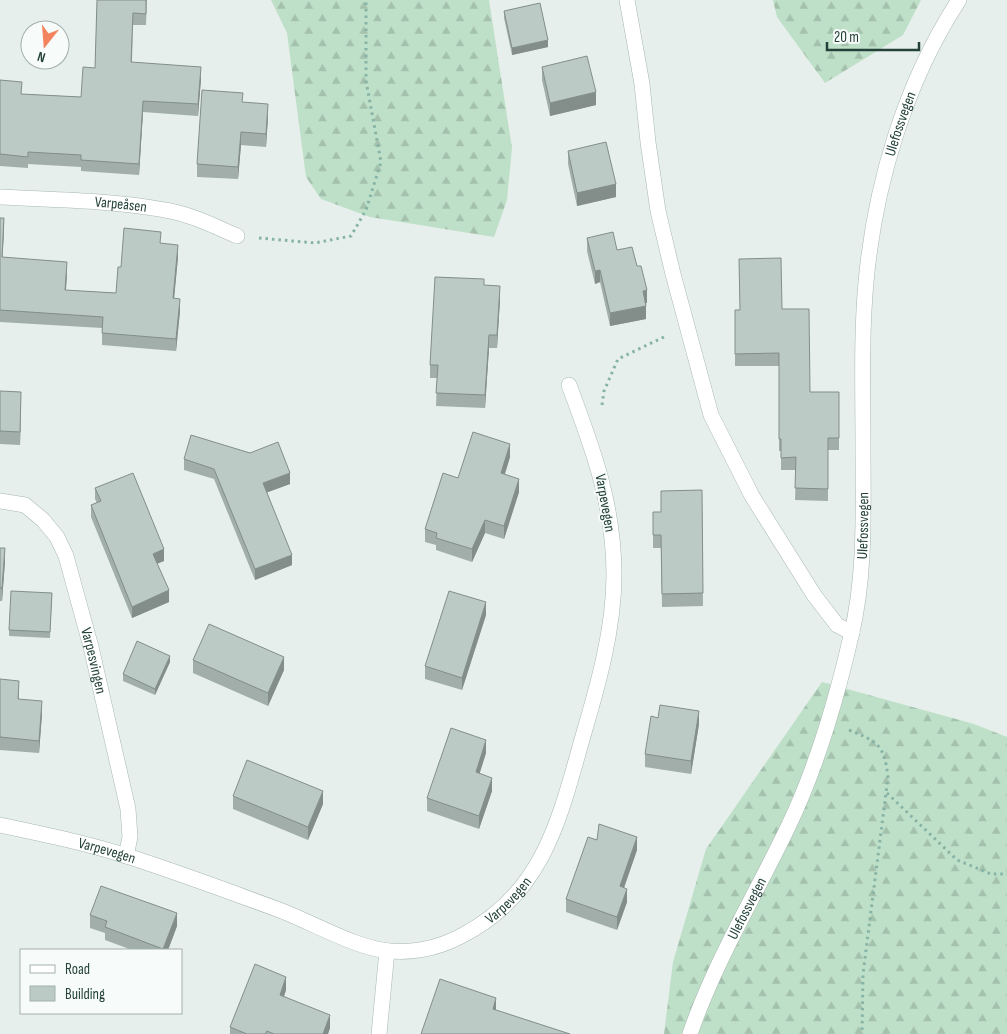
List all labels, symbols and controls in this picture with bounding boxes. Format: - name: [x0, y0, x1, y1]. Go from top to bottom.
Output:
- north arrow: [20, 20, 70, 70]
- scale bar: [827, 20, 920, 52]
- text: 20 m: [834, 28, 859, 47]
- text: N: [35, 48, 47, 66]
- street label: Ulefossvegen: [880, 89, 920, 158]
- street label: Varpeåsen: [94, 192, 148, 216]
- street label: Varpevegen: [591, 472, 619, 534]
- street label: Ulefossvegen: [852, 492, 873, 560]
- street label: Varpesvingen: [77, 625, 111, 695]
- street label: Varpevegen: [76, 833, 138, 868]
- street label: Varpevegen: [481, 873, 536, 928]
- street label: Ulefossvegen: [723, 874, 771, 942]
- legend: [20, 949, 182, 1014]
- text: Road: [65, 960, 90, 979]
- text: Building: [65, 985, 105, 1004]

